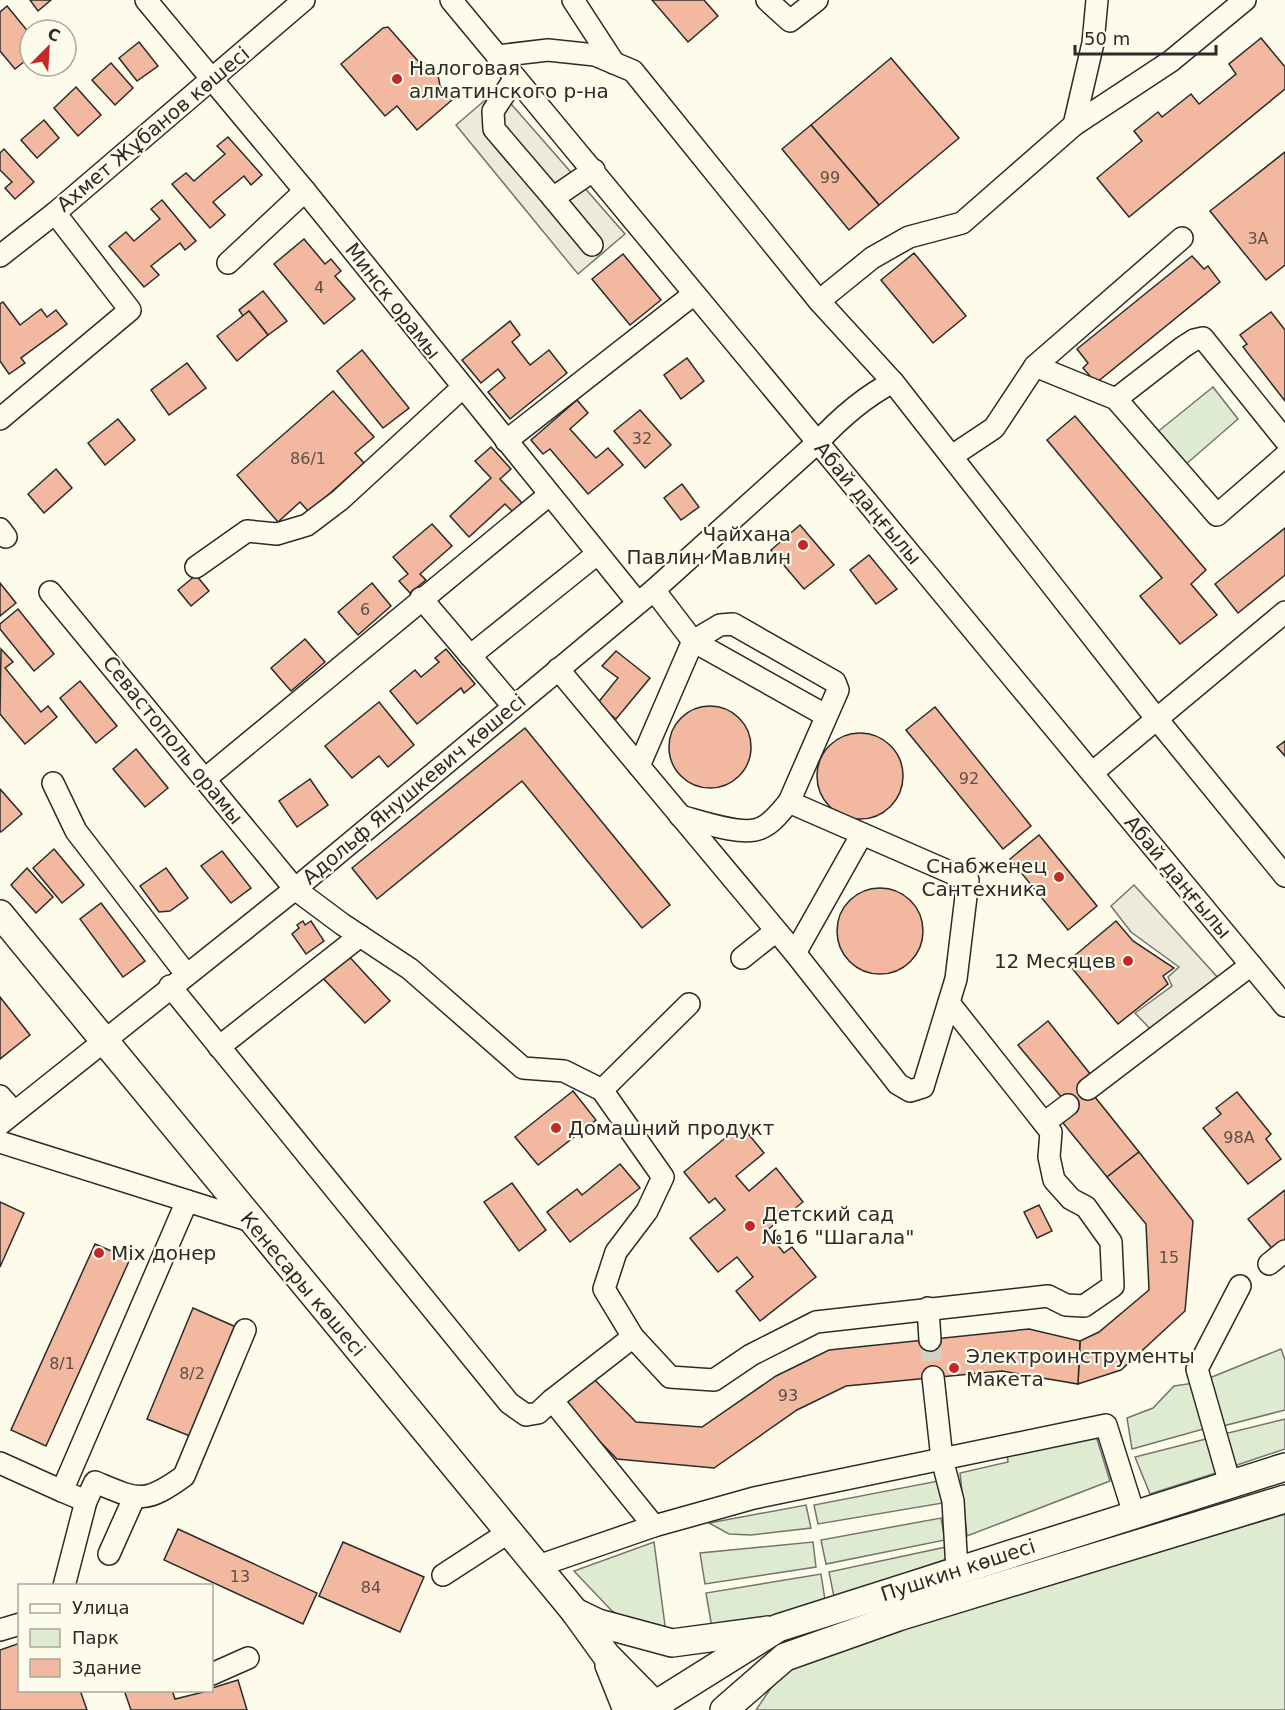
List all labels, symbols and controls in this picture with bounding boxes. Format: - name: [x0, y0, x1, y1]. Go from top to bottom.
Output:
- north arrow: [18, 18, 78, 78]
- scale bar: [1075, 18, 1216, 56]
- text: С: [45, 24, 63, 46]
- text: 50 m: [1084, 28, 1130, 49]
- street label: Ахмет Жұбанов көшесі: [52, 41, 254, 217]
- place label: Налоговая алматинского р-на: [409, 56, 609, 103]
- marker: Налоговая алматинского р-на: [390, 72, 404, 86]
- house number: 99: [820, 168, 840, 187]
- house number: 3А: [1247, 229, 1269, 248]
- street label: Минск орамы: [340, 238, 446, 364]
- house number: 4: [314, 278, 324, 297]
- house number: 32: [632, 429, 652, 448]
- street label: Абай даңғылы: [810, 437, 926, 569]
- house number: 86/1: [290, 449, 326, 468]
- place label: Чайхана Павлин Мавлин: [627, 522, 791, 569]
- marker: Чайхана Павлин Мавлин: [796, 538, 810, 552]
- house number: 6: [360, 600, 370, 619]
- street label: Севастополь орамы: [98, 651, 248, 829]
- street label: Адольф Янушкевич көшесі: [298, 689, 530, 889]
- house number: 92: [959, 769, 979, 788]
- street label: Абай даңғылы: [1120, 811, 1236, 943]
- place label: Снабженец Сантехника: [922, 854, 1047, 901]
- marker: Снабженец Сантехника: [1052, 870, 1066, 884]
- place label: 12 Месяцев: [994, 949, 1116, 973]
- marker: 12 Месяцев: [1121, 954, 1135, 968]
- place label: Домашний продукт: [568, 1116, 775, 1140]
- marker: Домашний продукт: [549, 1121, 563, 1135]
- house number: 98А: [1223, 1128, 1255, 1147]
- place label: Детский сад №16 "Шагала": [762, 1202, 914, 1249]
- street label: Кенесары көшесі: [235, 1207, 371, 1361]
- marker: Детский сад №16 "Шагала": [743, 1219, 757, 1233]
- place label: Mix донер: [111, 1241, 216, 1265]
- marker: Mix донер: [92, 1246, 106, 1260]
- house number: 15: [1159, 1248, 1179, 1267]
- place label: Электроинструменты Макета: [966, 1344, 1195, 1391]
- house number: 8/1: [49, 1354, 75, 1373]
- marker: Электроинструменты Макета: [947, 1361, 961, 1375]
- house number: 8/2: [179, 1364, 205, 1383]
- house number: 93: [778, 1386, 798, 1405]
- street label: Пушкин көшесі: [878, 1534, 1038, 1606]
- house number: 13: [230, 1567, 250, 1586]
- house number: 84: [361, 1578, 381, 1597]
- legend: [18, 1584, 213, 1692]
- text: Улица: [72, 1597, 129, 1618]
- text: Парк: [72, 1627, 119, 1648]
- text: Здание: [72, 1657, 142, 1678]

